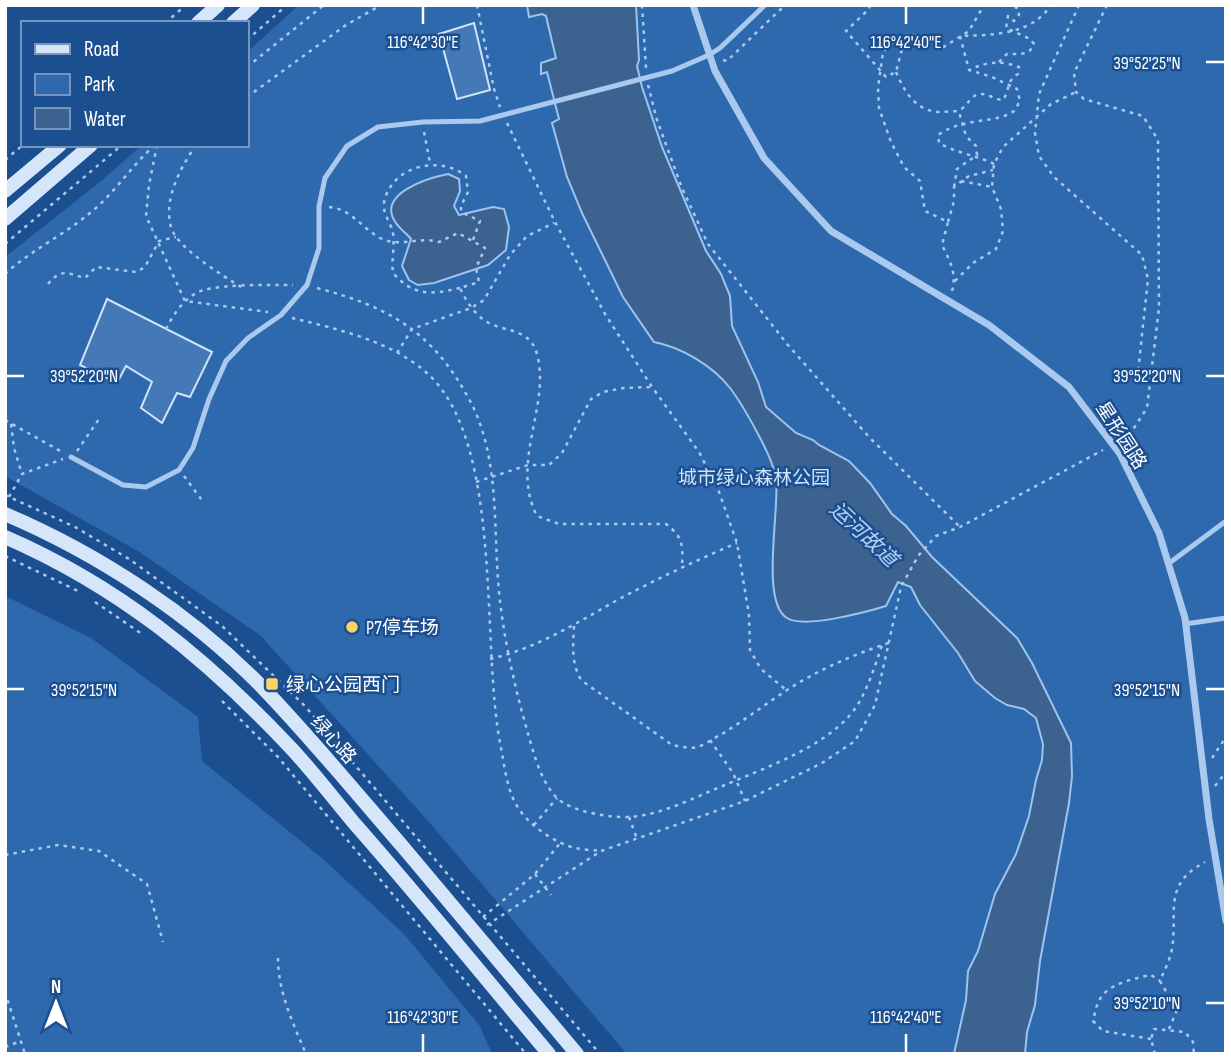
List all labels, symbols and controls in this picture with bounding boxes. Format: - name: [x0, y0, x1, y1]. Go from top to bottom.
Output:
- legend: [21, 21, 248, 147]
- text: 116°42'30"E: [387, 32, 459, 53]
- text: 116°42'40"E: [870, 32, 942, 53]
- text: Road: [84, 37, 119, 62]
- text: 39°52'25"N: [1113, 53, 1181, 74]
- text: Park: [84, 72, 115, 97]
- text: Water: [84, 107, 126, 132]
- text: 39°52'20"N: [50, 366, 118, 387]
- text: 39°52'20"N: [1113, 366, 1181, 387]
- street label: 星形园路: [1090, 398, 1151, 474]
- park label: 城市绿心森林公园: [678, 467, 830, 490]
- water label: 运河故道: [824, 497, 905, 574]
- place label: P7停车场: [366, 617, 439, 640]
- marker: P7停车场: [344, 619, 360, 635]
- place label: 绿心公园西门: [286, 674, 400, 697]
- marker: 绿心公园西门: [264, 676, 280, 692]
- text: 39°52'15"N: [51, 680, 117, 701]
- text: 39°52'15"N: [1114, 680, 1180, 701]
- street label: 绿心路: [305, 711, 361, 769]
- north arrow: [21, 968, 91, 1038]
- text: N: [51, 976, 61, 999]
- text: 39°52'10"N: [1113, 993, 1181, 1014]
- text: 116°42'30"E: [387, 1007, 459, 1028]
- text: 116°42'40"E: [870, 1007, 942, 1028]

